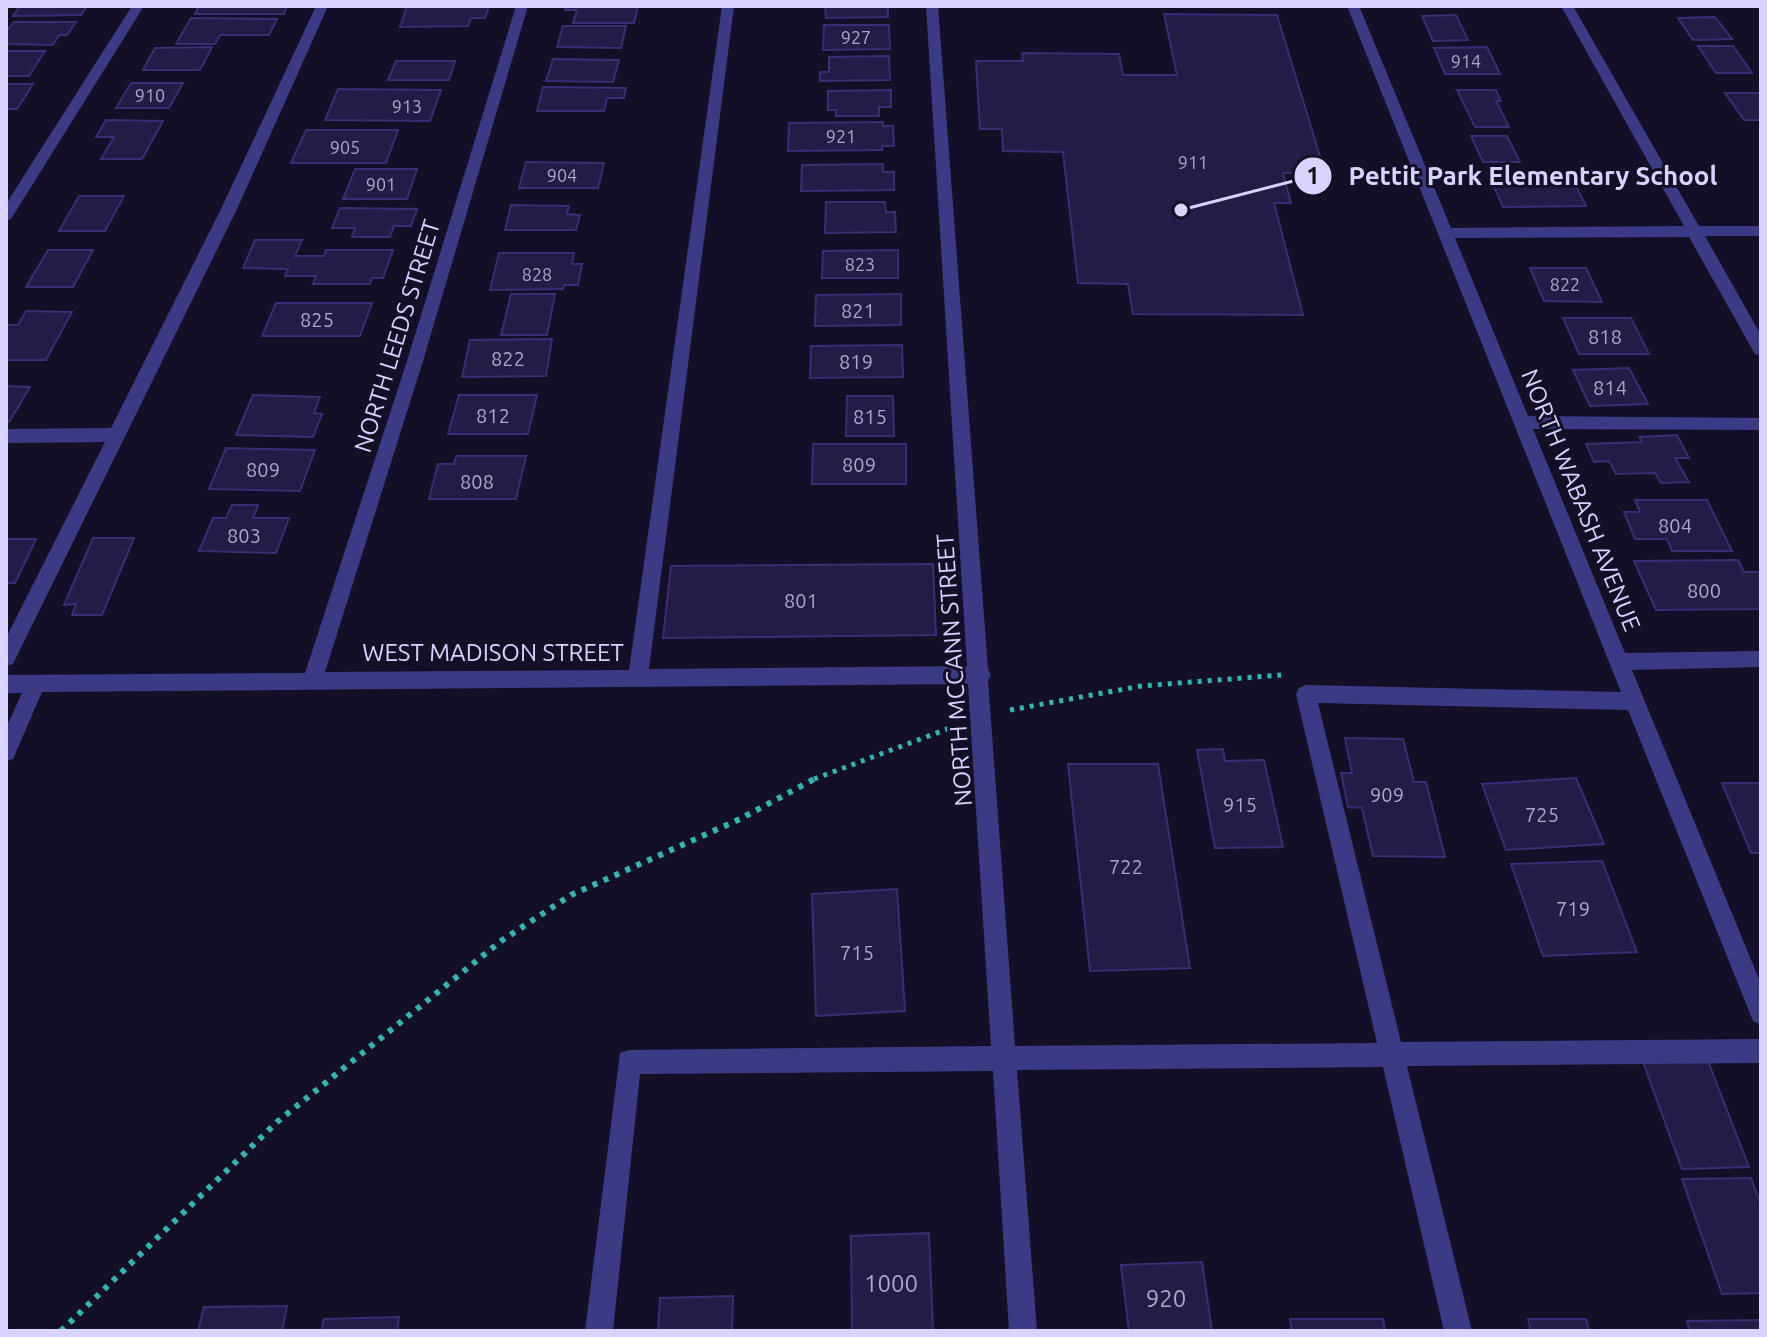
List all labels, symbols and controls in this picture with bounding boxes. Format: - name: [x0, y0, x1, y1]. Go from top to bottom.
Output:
- house number: 927: [841, 27, 871, 47]
- house number: 914: [1451, 51, 1481, 71]
- house number: 910: [135, 85, 165, 105]
- house number: 913: [392, 96, 422, 116]
- house number: 921: [826, 126, 856, 146]
- house number: 905: [330, 137, 360, 157]
- callout: Pettit Park Elementary School: [1293, 151, 1733, 201]
- house number: 911: [1178, 152, 1208, 172]
- text: Pettit Park Elementary School: [1349, 161, 1717, 190]
- text: 1: [1306, 162, 1320, 189]
- house number: 904: [547, 165, 577, 185]
- house number: 901: [366, 174, 396, 194]
- street label: NORTH LEEDS STREET: [349, 217, 445, 455]
- house number: 823: [845, 254, 875, 274]
- house number: 828: [522, 264, 552, 284]
- house number: 822: [1550, 274, 1580, 294]
- house number: 821: [841, 299, 875, 322]
- house number: 825: [300, 308, 334, 331]
- house number: 818: [1588, 325, 1622, 348]
- house number: 822: [491, 347, 525, 370]
- house number: 819: [839, 350, 873, 373]
- street label: NORTH WABASH AVENUE: [1516, 365, 1646, 635]
- house number: 814: [1593, 376, 1627, 399]
- house number: 812: [476, 404, 510, 427]
- house number: 815: [853, 405, 887, 428]
- house number: 809: [842, 453, 876, 476]
- house number: 809: [246, 458, 280, 481]
- house number: 808: [460, 470, 494, 493]
- house number: 804: [1658, 514, 1692, 537]
- house number: 803: [227, 524, 261, 547]
- street label: NORTH MCCANN STREET: [931, 533, 977, 807]
- house number: 800: [1687, 579, 1721, 602]
- house number: 801: [784, 589, 818, 612]
- street label: WEST MADISON STREET: [362, 639, 624, 666]
- house number: 909: [1370, 783, 1404, 806]
- house number: 915: [1223, 793, 1257, 816]
- house number: 725: [1525, 803, 1559, 826]
- house number: 722: [1109, 855, 1143, 878]
- house number: 719: [1556, 897, 1590, 920]
- house number: 715: [840, 941, 874, 964]
- house number: 1000: [864, 1270, 918, 1297]
- house number: 920: [1146, 1285, 1186, 1312]

